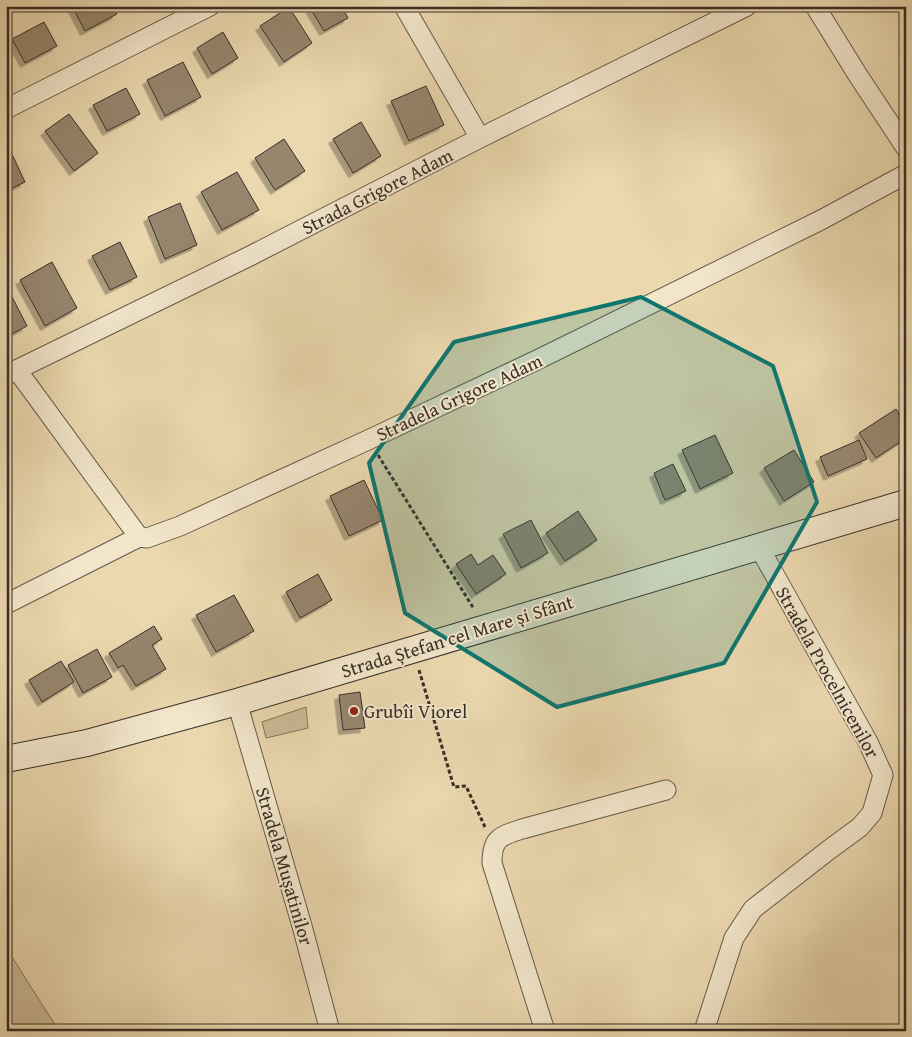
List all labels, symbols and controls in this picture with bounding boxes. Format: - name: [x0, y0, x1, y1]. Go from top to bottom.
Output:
- street label: Strada Grigore Adam: [297, 141, 458, 241]
- street label: Stradela Grigore Adam: [371, 346, 547, 448]
- street label: Stradela Procelnicenilor: [769, 581, 887, 763]
- street label: Strada Ștefan cel Mare și Sfânt: [337, 587, 577, 685]
- place label: Grubîi Viorel: [364, 697, 467, 725]
- marker: Grubîi Viorel: [348, 705, 360, 717]
- street label: Stradela Mușatinilor: [249, 784, 321, 949]

